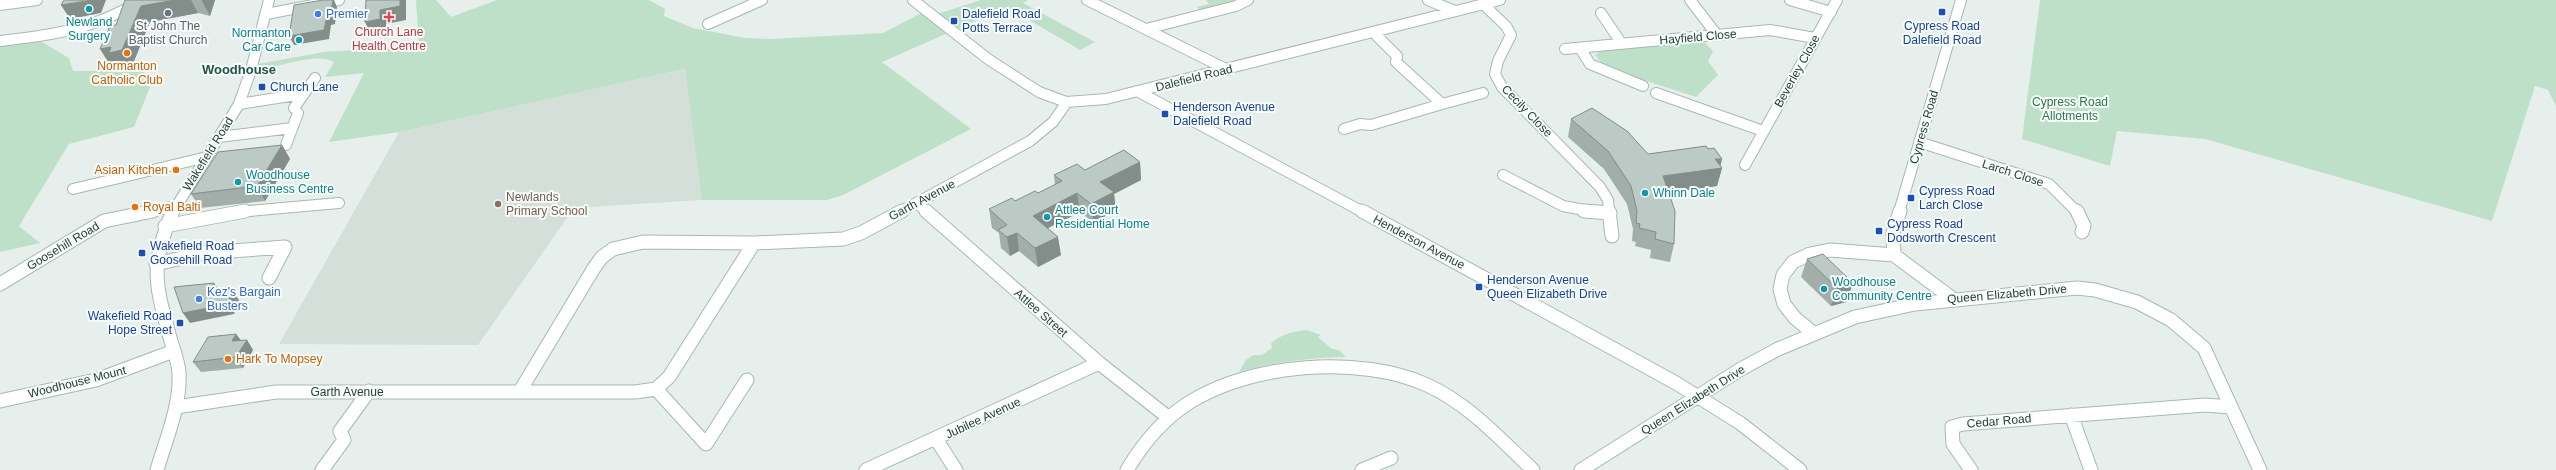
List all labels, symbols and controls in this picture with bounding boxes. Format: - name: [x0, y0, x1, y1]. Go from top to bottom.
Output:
- marker: Newland Surgery: [84, 4, 94, 14]
- place label: Premier: [326, 7, 368, 21]
- place label: Dalefield Road Potts Terrace: [962, 7, 1041, 35]
- marker: Cypress Road Dalefield Road: [1937, 7, 1947, 17]
- marker: St John The Baptist Church: [163, 8, 173, 18]
- marker: Premier: [313, 9, 323, 19]
- marker: Church Lane Health Centre: [383, 11, 395, 23]
- place label: Newland Surgery: [66, 15, 112, 43]
- marker: Dalefield Road Potts Terrace: [949, 16, 959, 26]
- place label: St John The Baptist Church: [129, 19, 207, 47]
- place label: Cypress Road Dalefield Road: [1903, 19, 1981, 47]
- place label: Church Lane Health Centre: [352, 25, 426, 53]
- place label: Normanton Car Care: [232, 26, 291, 54]
- street label: Hayfield Close: [1659, 27, 1737, 47]
- street label: Beverley Close: [1771, 32, 1823, 110]
- marker: Normanton Car Care: [294, 35, 304, 45]
- marker: Normanton Catholic Club: [122, 48, 132, 58]
- place label: Normanton Catholic Club: [91, 59, 163, 87]
- district label: Woodhouse: [202, 62, 276, 77]
- street label: Dalefield Road: [1154, 62, 1234, 94]
- place label: Church Lane: [270, 80, 339, 94]
- marker: Church Lane: [257, 82, 267, 92]
- street label: Cecily Close: [1499, 82, 1555, 140]
- street label: Cypress Road: [1907, 89, 1941, 165]
- park label: Cypress Road Allotments: [2032, 95, 2108, 123]
- place label: Henderson Avenue Dalefield Road: [1173, 100, 1275, 128]
- marker: Henderson Avenue Dalefield Road: [1160, 109, 1170, 119]
- street label: Wakefield Road: [180, 115, 236, 193]
- street label: Larch Close: [1980, 156, 2046, 190]
- place label: Asian Kitchen: [95, 163, 168, 177]
- marker: Asian Kitchen: [171, 165, 181, 175]
- place label: Woodhouse Business Centre: [246, 168, 334, 196]
- street label: Garth Avenue: [886, 176, 958, 223]
- marker: Woodhouse Business Centre: [233, 177, 243, 187]
- place label: Cypress Road Larch Close: [1919, 184, 1995, 212]
- place label: Whinn Dale: [1653, 186, 1715, 200]
- marker: Whinn Dale: [1640, 188, 1650, 198]
- place label: Newlands Primary School: [506, 190, 587, 218]
- marker: Cypress Road Larch Close: [1906, 193, 1916, 203]
- marker: Newlands Primary School: [493, 199, 503, 209]
- place label: Royal Balti: [143, 200, 200, 214]
- marker: Royal Balti: [130, 202, 140, 212]
- place label: Attlee Court Residential Home: [1055, 203, 1150, 231]
- marker: Attlee Court Residential Home: [1042, 212, 1052, 222]
- street label: Henderson Avenue: [1371, 212, 1468, 272]
- place label: Cypress Road Dodsworth Crescent: [1887, 217, 1996, 245]
- street label: Goosehill Road: [24, 219, 102, 273]
- marker: Cypress Road Dodsworth Crescent: [1874, 226, 1884, 236]
- place label: Wakefield Road Goosehill Road: [150, 239, 234, 267]
- marker: Wakefield Road Goosehill Road: [137, 248, 147, 258]
- place label: Henderson Avenue Queen Elizabeth Drive: [1487, 273, 1607, 301]
- place label: Woodhouse Community Centre: [1832, 275, 1932, 303]
- marker: Henderson Avenue Queen Elizabeth Drive: [1474, 282, 1484, 292]
- street label: Queen Elizabeth Drive: [1947, 282, 2068, 306]
- marker: Woodhouse Community Centre: [1819, 284, 1829, 294]
- place label: Kez's Bargain Busters: [207, 285, 281, 313]
- street label: Attlee Street: [1011, 286, 1071, 340]
- marker: Kez's Bargain Busters: [194, 294, 204, 304]
- place label: Wakefield Road Hope Street: [88, 309, 173, 337]
- marker: Wakefield Road Hope Street: [175, 318, 185, 328]
- place label: Hark To Mopsey: [236, 352, 322, 366]
- marker: Hark To Mopsey: [223, 354, 233, 364]
- street label: Queen Elizabeth Drive: [1638, 362, 1748, 438]
- street label: Woodhouse Mount: [27, 363, 128, 401]
- street label: Garth Avenue: [310, 385, 384, 399]
- street label: Jubilee Avenue: [943, 394, 1023, 441]
- street label: Cedar Road: [1966, 411, 2032, 431]

